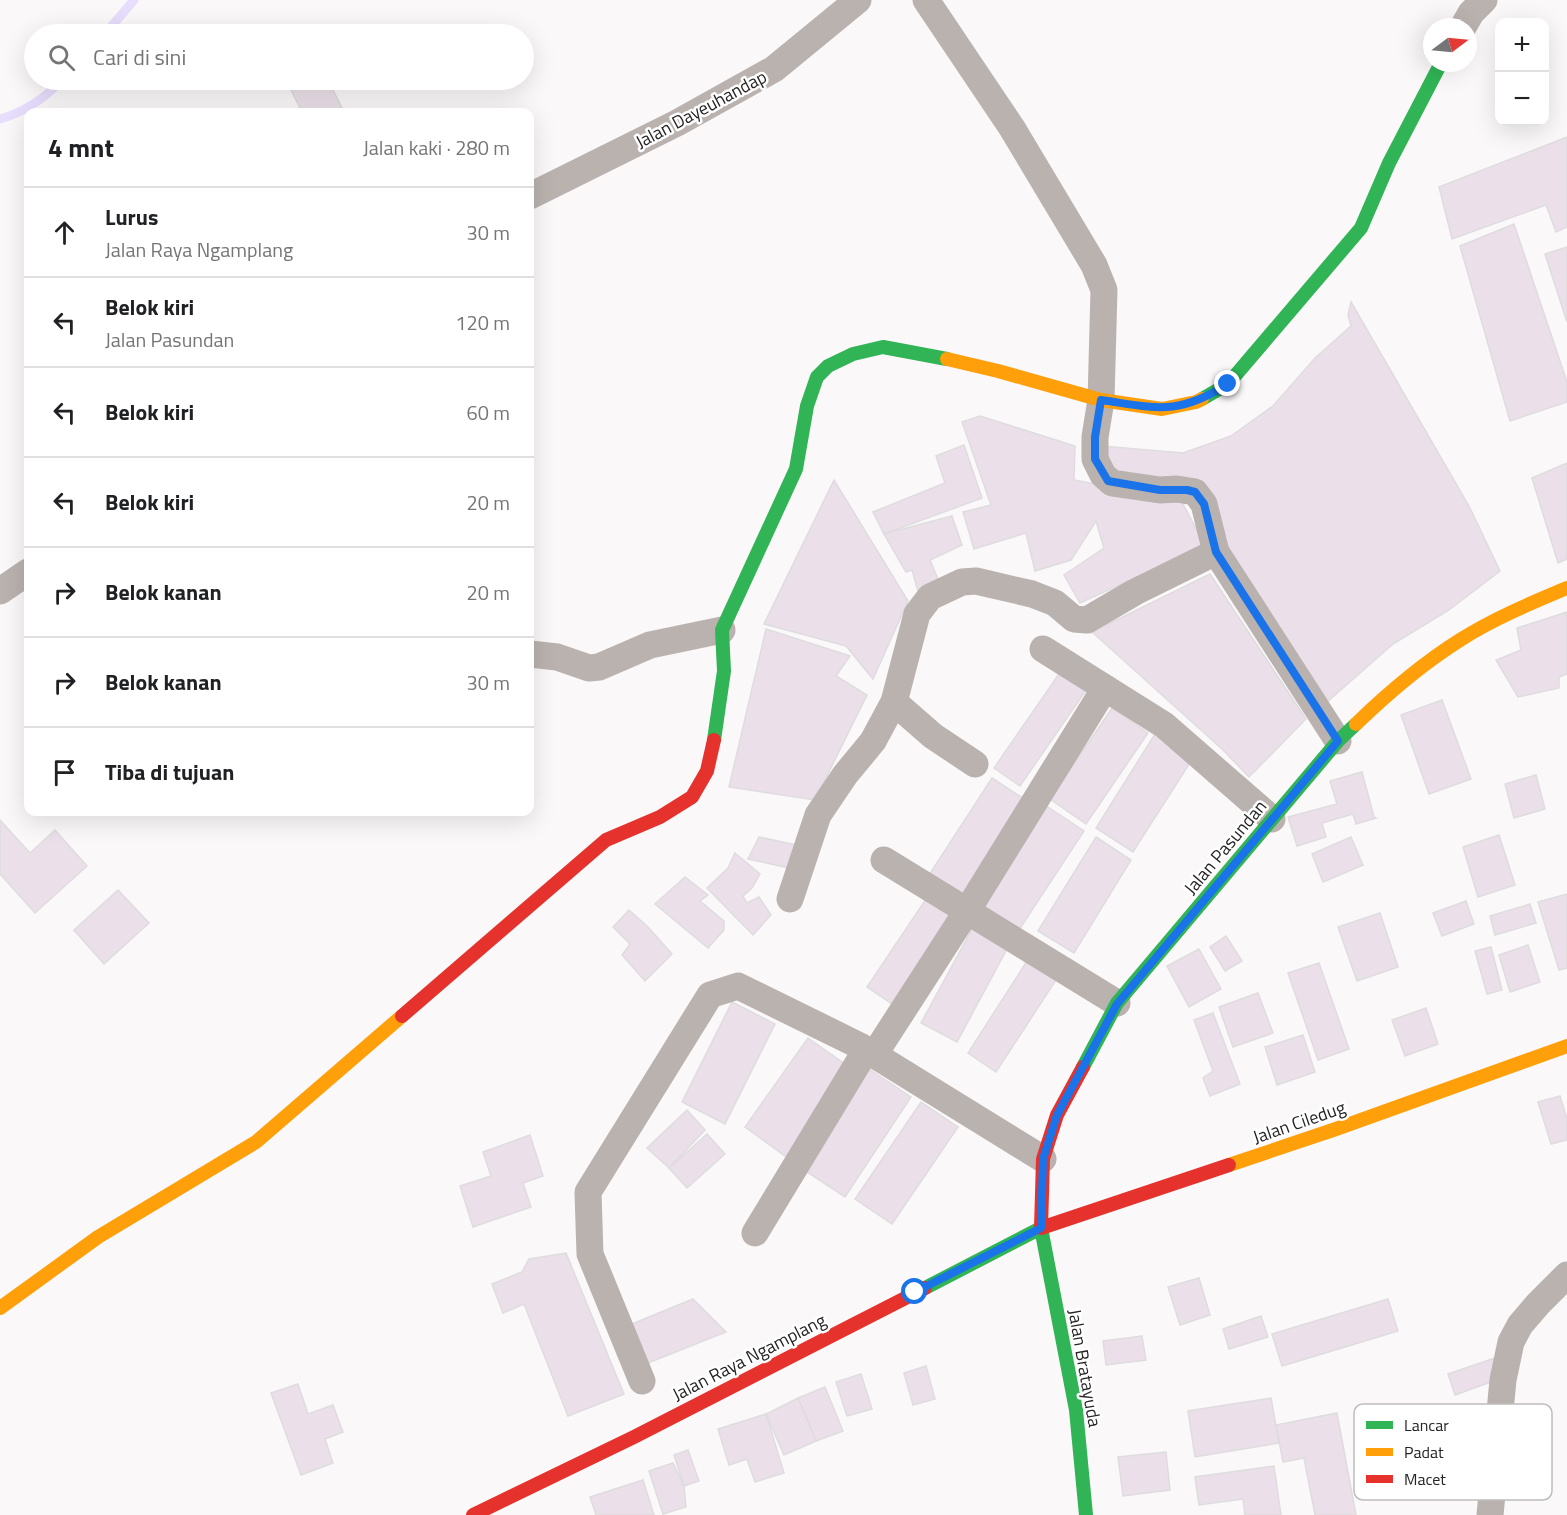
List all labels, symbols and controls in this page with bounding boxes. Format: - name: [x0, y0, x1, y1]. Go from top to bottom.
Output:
- north arrow: [1423, 18, 1477, 72]
- map controls: [1495, 18, 1549, 126]
- button: +: [1495, 18, 1549, 72]
- search box: [24, 24, 534, 90]
- text: Cari di sini: [93, 40, 186, 74]
- icon: search: [45, 41, 78, 74]
- street label: Jalan Dayeuhandap: [631, 63, 771, 155]
- button: −: [1495, 72, 1549, 126]
- text: 4 mnt: [48, 128, 114, 167]
- text: Jalan kaki · 280 m: [363, 132, 510, 163]
- text: Lurus: [105, 200, 158, 234]
- icon: ahead: [48, 216, 81, 249]
- text: 30 m: [466, 217, 510, 248]
- text: Jalan Raya Ngamplang: [105, 234, 293, 265]
- text: Belok kiri: [105, 290, 194, 324]
- icon: left: [48, 306, 81, 339]
- text: 120 m: [455, 307, 510, 338]
- text: Jalan Pasundan: [105, 324, 234, 355]
- route end: [1214, 370, 1240, 396]
- text: Belok kiri: [105, 395, 194, 429]
- icon: left: [48, 396, 81, 429]
- text: 60 m: [466, 397, 510, 428]
- text: Belok kiri: [105, 485, 194, 519]
- icon: left: [48, 486, 81, 519]
- text: 20 m: [466, 487, 510, 518]
- text: Belok kanan: [105, 575, 222, 609]
- icon: right: [48, 576, 81, 609]
- text: 20 m: [466, 577, 510, 608]
- text: Belok kanan: [105, 665, 222, 699]
- icon: right: [48, 666, 81, 699]
- text: 30 m: [466, 667, 510, 698]
- text: Tiba di tujuan: [105, 755, 234, 789]
- icon: arrive: [48, 756, 81, 789]
- street label: Jalan Pasundan: [1177, 794, 1273, 900]
- street label: Jalan Ciledug: [1249, 1094, 1349, 1150]
- route start: [901, 1278, 927, 1304]
- street label: Jalan Raya Ngamplang: [667, 1307, 831, 1407]
- street label: Jalan Bratayuda: [1061, 1307, 1109, 1429]
- legend: [1354, 1404, 1552, 1500]
- text: Lancar: [1404, 1413, 1449, 1437]
- text: Padat: [1404, 1440, 1444, 1464]
- text: Macet: [1404, 1467, 1446, 1491]

